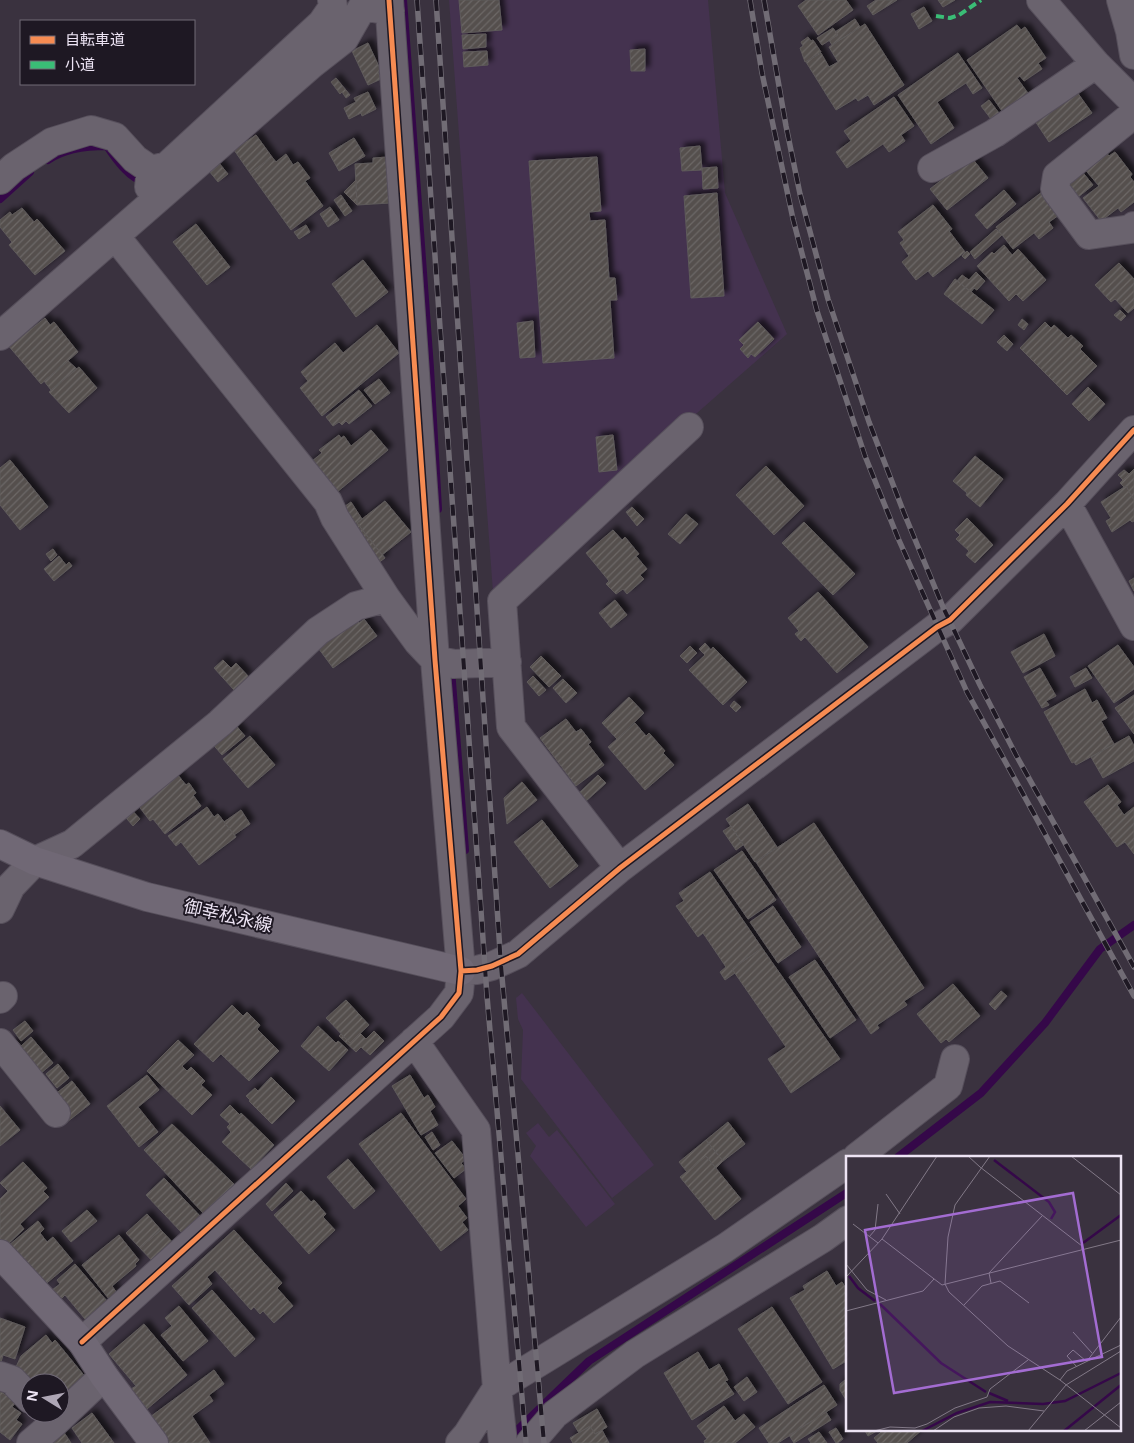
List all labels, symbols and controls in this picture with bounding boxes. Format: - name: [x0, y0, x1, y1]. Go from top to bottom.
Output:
- legend: [20, 20, 195, 85]
- text: 自転車道: [65, 29, 125, 49]
- text: 小道: [65, 54, 95, 74]
- street label: 御幸松永線: [182, 893, 275, 937]
- inset map: [846, 1156, 1122, 1430]
- north arrow: [20, 1373, 70, 1423]
- text: N: [21, 1388, 42, 1403]

